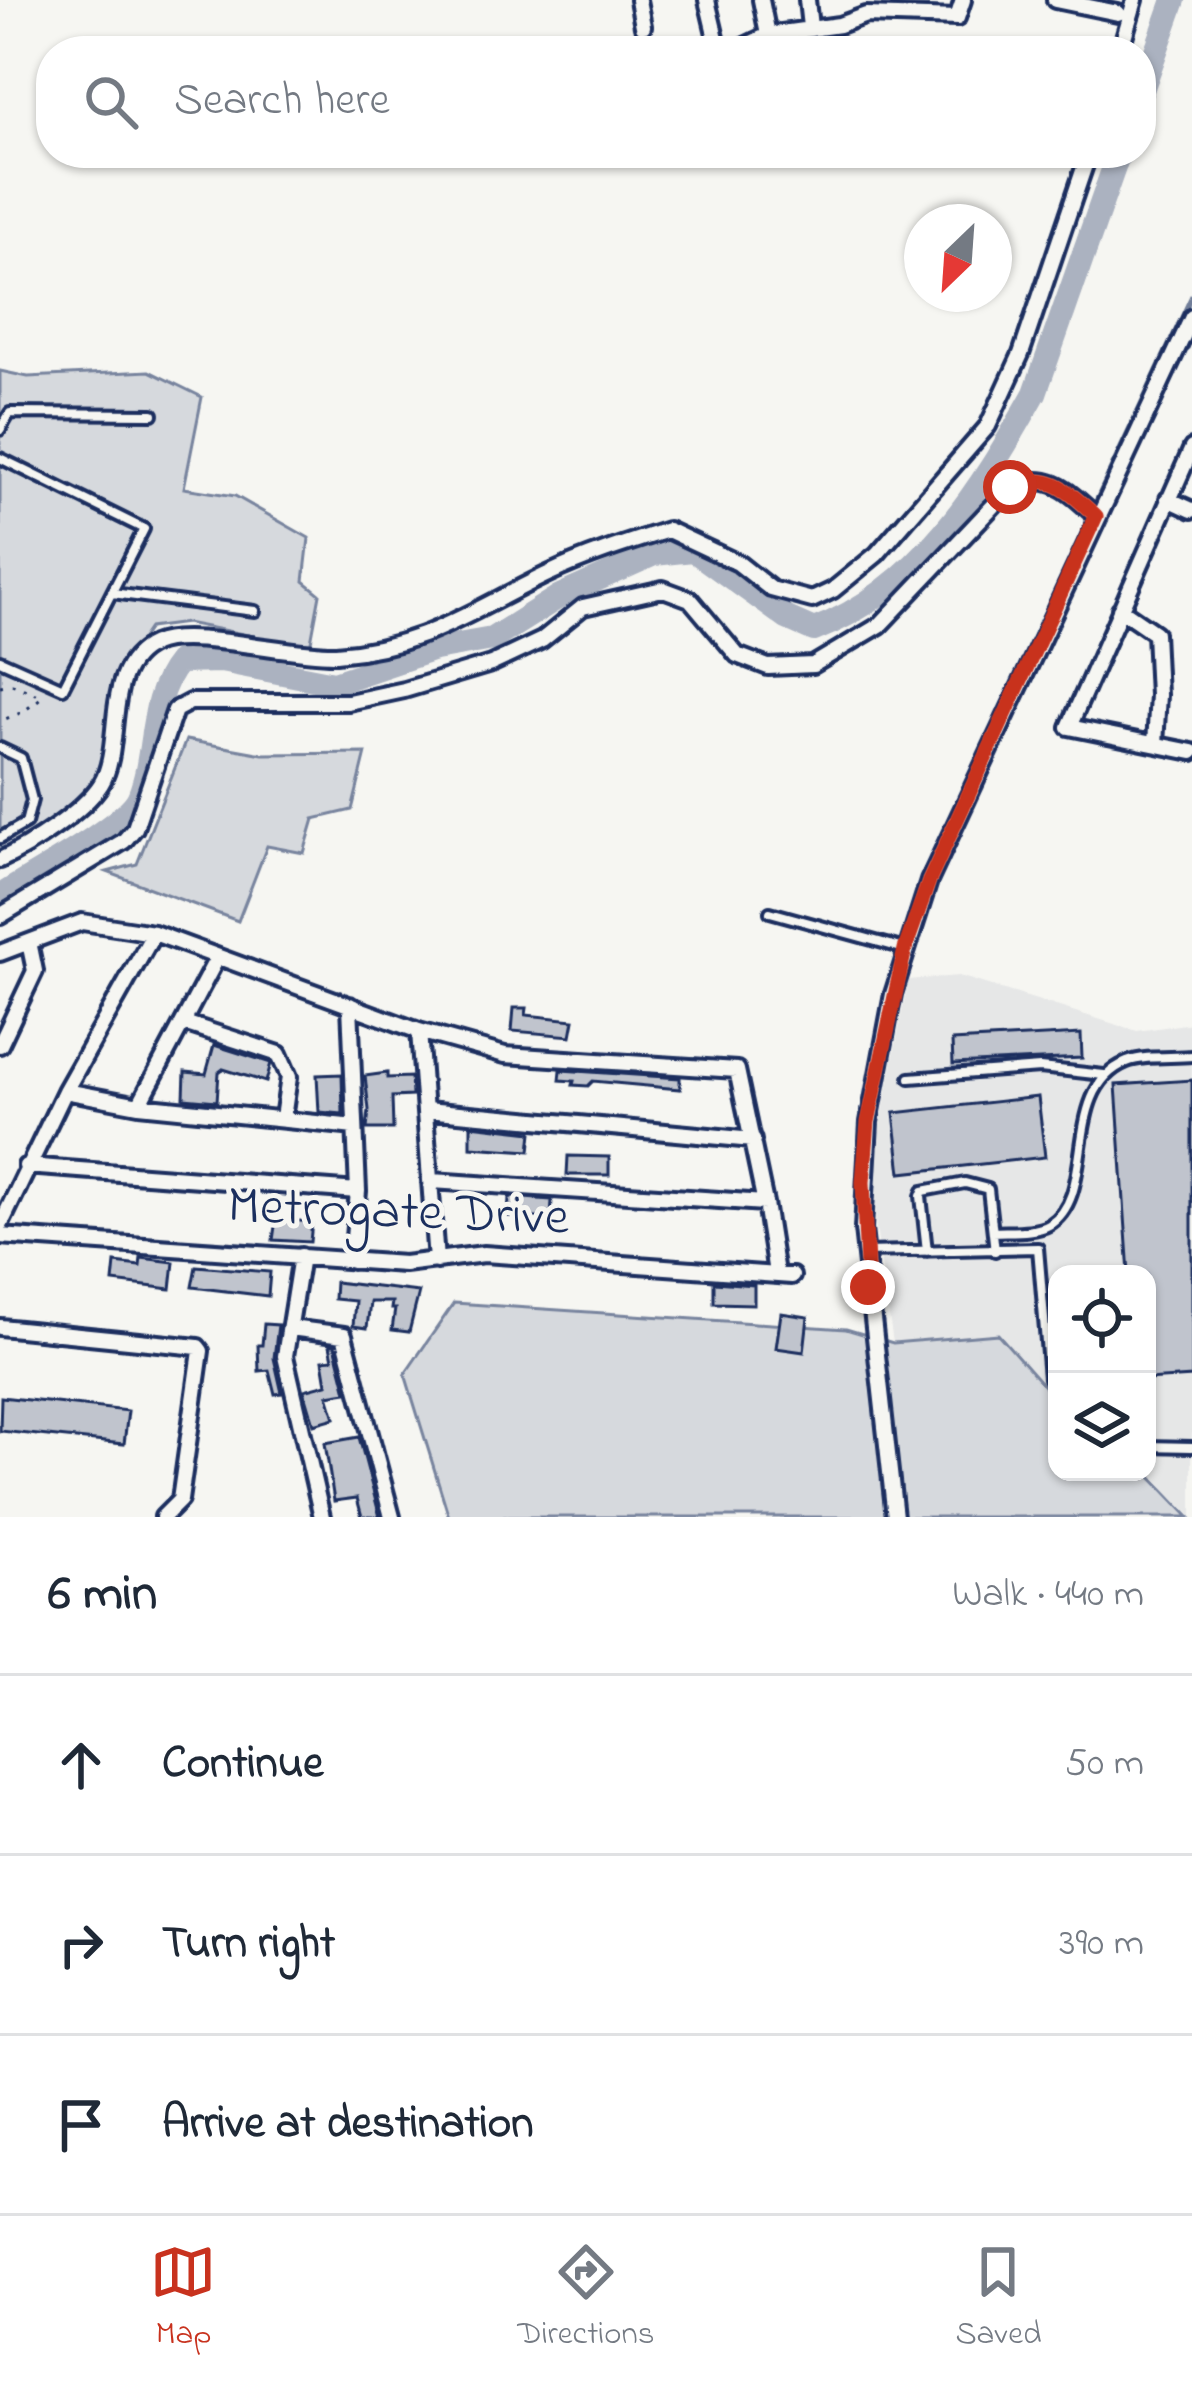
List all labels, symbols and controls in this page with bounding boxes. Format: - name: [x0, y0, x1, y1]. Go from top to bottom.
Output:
- search box: [36, 36, 1156, 168]
- icon: search: [78, 69, 144, 135]
- text: Search here: [174, 69, 390, 135]
- north arrow: [904, 204, 1012, 312]
- route start: [983, 460, 1037, 514]
- street label: Metrogate Drive: [226, 1169, 571, 1260]
- route end: [841, 1260, 895, 1314]
- map controls: [1048, 1265, 1156, 1481]
- button: locate: [1048, 1265, 1156, 1373]
- button: layers: [1048, 1373, 1156, 1481]
- text: 6 min: [48, 1558, 157, 1633]
- text: Walk · 440 m: [952, 1567, 1144, 1624]
- icon: ahead: [48, 1732, 114, 1798]
- text: Continue: [162, 1732, 323, 1798]
- text: 50 m: [1065, 1736, 1144, 1793]
- icon: right: [48, 1912, 114, 1978]
- text: Turn right: [162, 1912, 335, 1978]
- text: 390 m: [1059, 1916, 1144, 1973]
- icon: arrive: [48, 2092, 114, 2158]
- text: Arrive at destination: [162, 2092, 533, 2158]
- tab: Map: [150, 2239, 216, 2359]
- tab: Directions: [517, 2239, 655, 2359]
- tab: Saved: [955, 2239, 1042, 2359]

